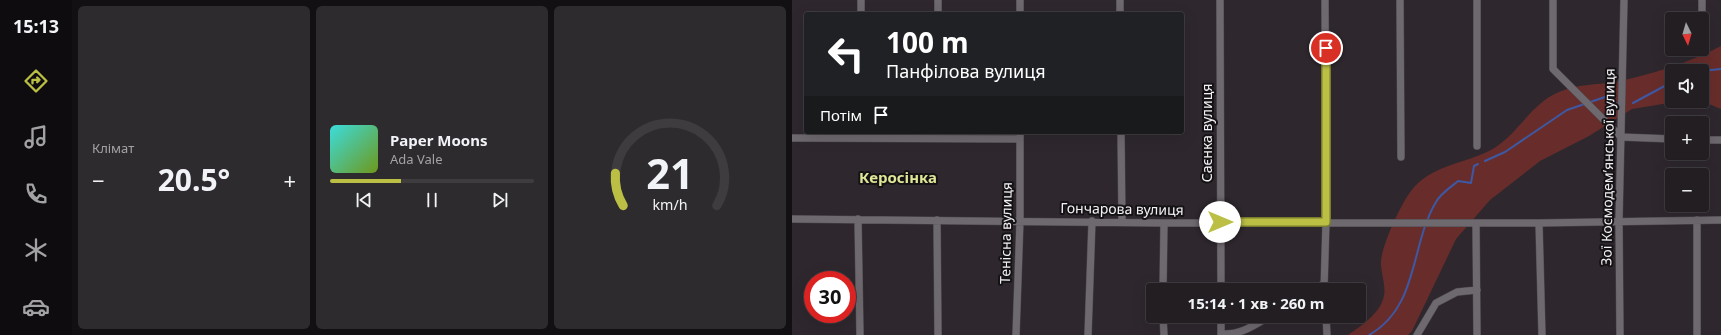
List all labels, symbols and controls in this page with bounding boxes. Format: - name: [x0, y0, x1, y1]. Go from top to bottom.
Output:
- north arrow: [1665, 12, 1709, 56]
- map controls: [1665, 12, 1709, 212]
- text: 15:13: [13, 14, 59, 38]
- text: 100 m: [886, 23, 969, 61]
- icon: left: [820, 28, 872, 80]
- pin: [1309, 31, 1343, 65]
- icon: arrive: [1315, 37, 1337, 59]
- text: Панфілова вулиця: [886, 59, 1046, 83]
- button: sound: [1665, 64, 1709, 108]
- icon: directions: [22, 67, 50, 95]
- street label: Зої Космодем’янської вулиця: [1596, 68, 1619, 266]
- street label: Саєнка вулиця: [1197, 84, 1216, 182]
- icon: arrive: [870, 104, 892, 126]
- text: Потім: [820, 105, 862, 125]
- button: +: [1665, 116, 1709, 160]
- icon: music: [22, 123, 50, 151]
- text: Paper Moons: [390, 130, 488, 150]
- text: Клімат: [92, 139, 134, 157]
- text: 21: [646, 144, 694, 200]
- text: Ada Vale: [390, 150, 443, 168]
- text: 20.5°: [158, 159, 230, 200]
- text: −: [92, 165, 105, 195]
- text: +: [283, 165, 296, 195]
- district label: Керосінка: [859, 167, 937, 187]
- button: −: [1665, 168, 1709, 212]
- icon: phone: [22, 180, 50, 208]
- street label: Тенісна вулиця: [995, 182, 1016, 284]
- icon: previous: [353, 189, 375, 211]
- icon: pause: [421, 189, 443, 211]
- icon: next: [489, 189, 511, 211]
- text: km/h: [652, 194, 688, 213]
- street label: Гончарова вулиця: [1060, 198, 1184, 219]
- position arrow: [1199, 201, 1241, 243]
- icon: climate: [22, 236, 50, 264]
- speed limit sign: 30: [804, 271, 856, 323]
- icon: car: [22, 293, 50, 321]
- text: 15:14 · 1 хв · 260 m: [1188, 293, 1324, 313]

